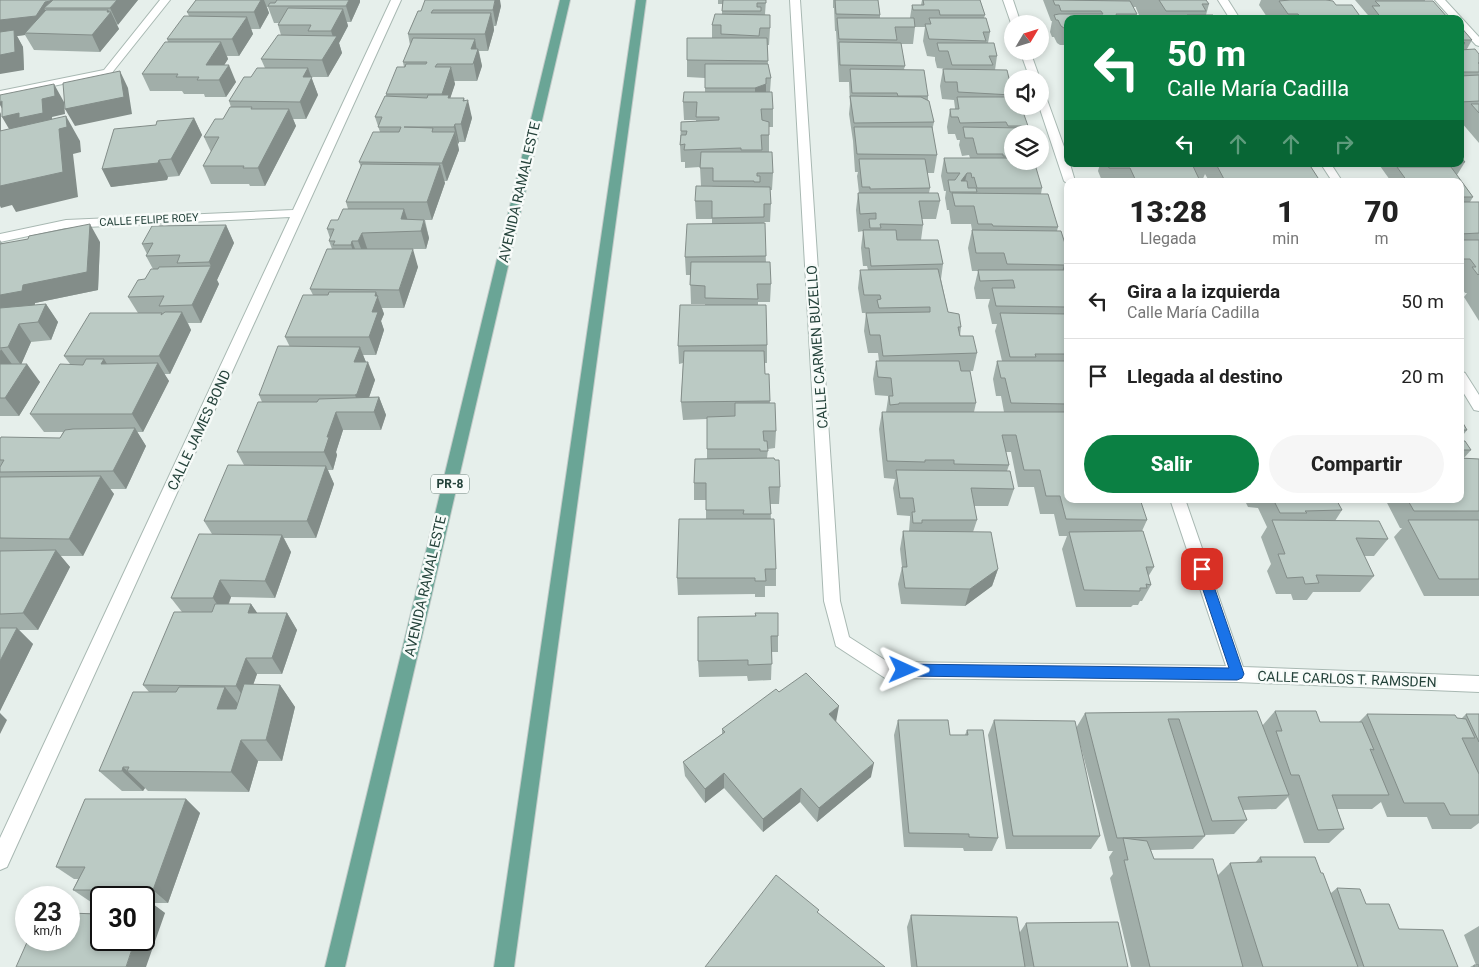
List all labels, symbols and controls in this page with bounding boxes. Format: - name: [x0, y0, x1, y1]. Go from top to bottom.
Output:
- north arrow: [1004, 15, 1049, 60]
- map controls: [1004, 15, 1049, 170]
- text: 50 m: [1167, 34, 1246, 75]
- icon: left: [1084, 35, 1149, 100]
- button: sound: [1004, 70, 1049, 115]
- text: Calle María Cadilla: [1167, 76, 1349, 101]
- street label: AVENIDA RAMAL ESTE: [495, 120, 543, 264]
- button: layers: [1004, 125, 1049, 170]
- icon: left: [1171, 130, 1199, 158]
- icon: ahead: [1224, 130, 1252, 158]
- icon: ahead: [1277, 130, 1305, 158]
- icon: right: [1330, 130, 1358, 158]
- text: 13:28: [1129, 194, 1207, 229]
- text: 1: [1277, 194, 1294, 229]
- text: 70: [1364, 194, 1399, 229]
- street label: CALLE FELIPE ROEY: [99, 211, 199, 229]
- text: Llegada: [1140, 229, 1196, 248]
- text: min: [1272, 229, 1299, 248]
- text: m: [1375, 229, 1389, 248]
- street label: CALLE CARMEN BUZELLO: [803, 265, 831, 429]
- text: Gira a la izquierda: [1127, 280, 1280, 303]
- icon: left: [1084, 287, 1112, 315]
- text: 50 m: [1401, 290, 1444, 313]
- text: Calle María Cadilla: [1127, 303, 1260, 322]
- icon: arrive: [1084, 362, 1112, 390]
- text: Llegada al destino: [1127, 365, 1283, 388]
- text: 20 m: [1401, 365, 1444, 388]
- street label: CALLE JAMES BOND: [164, 367, 234, 493]
- button: Salir: [1084, 435, 1259, 493]
- button: Compartir: [1269, 435, 1444, 493]
- road number: PR-8: [431, 474, 469, 494]
- street label: AVENIDA RAMAL ESTE: [401, 514, 449, 658]
- pin: [1181, 548, 1223, 590]
- icon: arrive: [1188, 555, 1216, 583]
- position arrow: [877, 643, 929, 695]
- street label: CALLE CARLOS T. RAMSDEN: [1257, 668, 1437, 690]
- speed limit sign: 30: [90, 886, 155, 951]
- text: 23: [33, 898, 62, 927]
- text: km/h: [33, 924, 62, 938]

